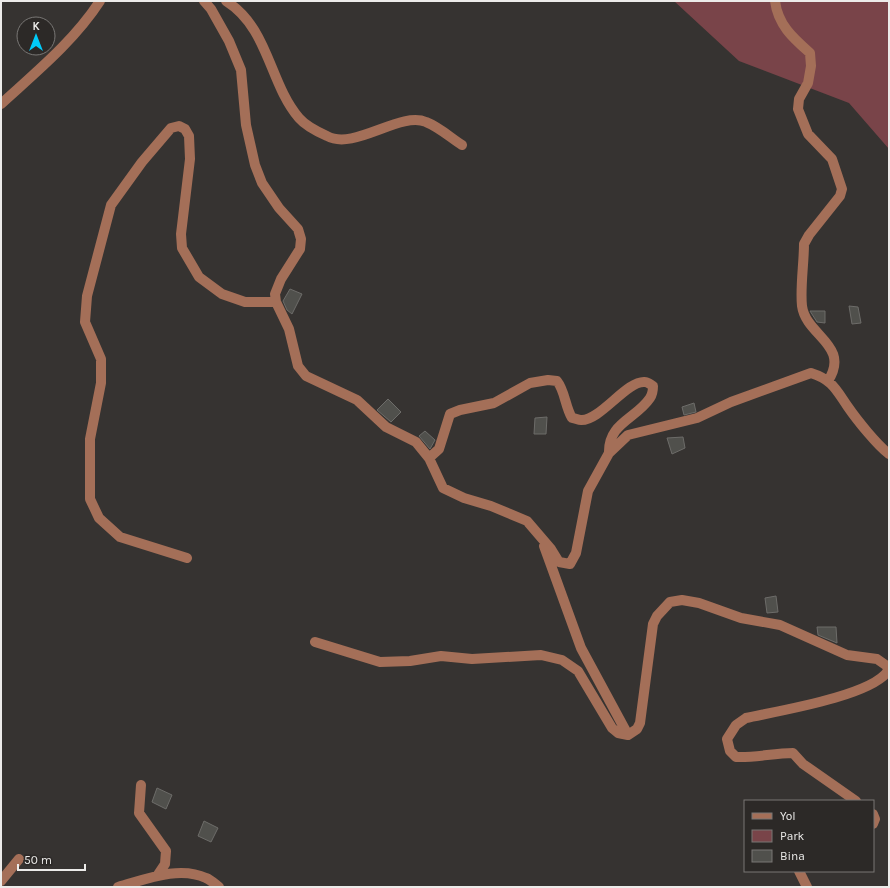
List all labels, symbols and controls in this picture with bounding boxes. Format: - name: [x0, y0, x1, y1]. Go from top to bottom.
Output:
- north arrow: [16, 16, 56, 56]
- text: K: [32, 20, 40, 33]
- legend: [744, 800, 874, 872]
- text: Yol: [780, 809, 796, 823]
- text: Park: [780, 829, 805, 843]
- scale bar: [18, 846, 85, 872]
- text: Bina: [780, 849, 805, 863]
- text: 50 m: [24, 853, 52, 867]

